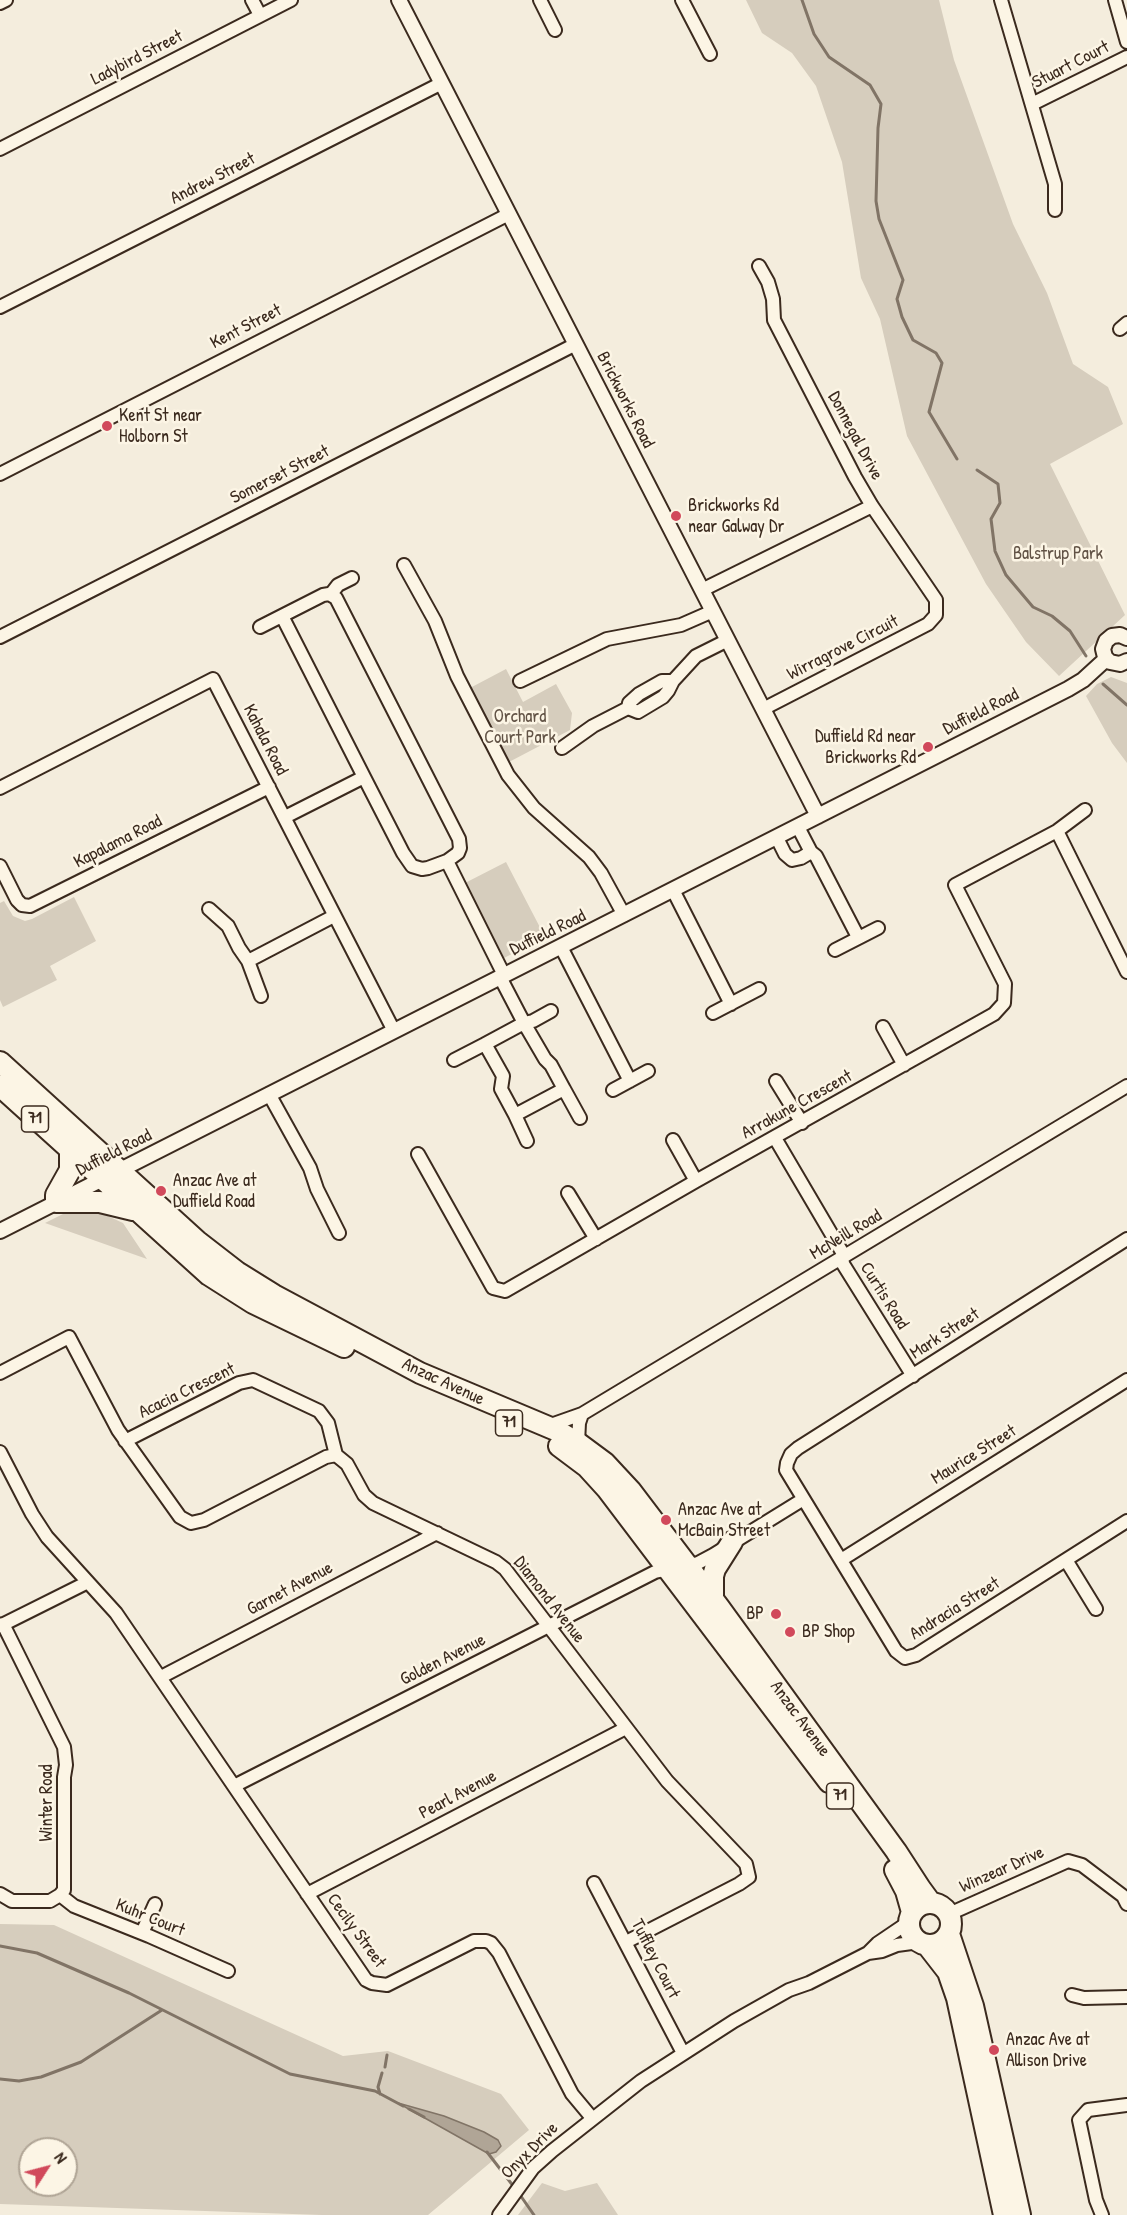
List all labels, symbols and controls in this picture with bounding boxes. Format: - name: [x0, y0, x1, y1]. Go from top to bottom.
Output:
- street label: Ladybird Street: [88, 26, 186, 90]
- street label: Stuart Court: [1029, 36, 1113, 94]
- street label: Andrew Street: [167, 148, 259, 210]
- street label: Kent Street: [207, 300, 285, 354]
- street label: Brickworks Road: [592, 348, 658, 452]
- street label: Donnegal Drive: [823, 388, 887, 484]
- place label: Kent St near Holborn St: [119, 405, 202, 448]
- marker: Kent St near Holborn St: [100, 419, 114, 433]
- street label: Somerset Street: [227, 441, 333, 509]
- place label: Brickworks Rd near Galway Dr: [688, 495, 785, 538]
- marker: Brickworks Rd near Galway Dr: [669, 509, 683, 523]
- park label: Balstrup Park: [1013, 543, 1103, 565]
- street label: Wirragrove Circuit: [784, 611, 902, 685]
- street label: Duffield Road: [940, 684, 1022, 740]
- street label: Kahala Road: [238, 701, 292, 779]
- park label: Orchard Court Park: [484, 706, 556, 748]
- place label: Duffield Rd near Brickworks Rd: [815, 726, 916, 768]
- marker: Duffield Rd near Brickworks Rd: [921, 740, 935, 754]
- street label: Kapalama Road: [70, 811, 166, 873]
- street label: Duffield Road: [506, 905, 590, 961]
- street label: Arrakune Crescent: [738, 1066, 856, 1144]
- road number: 71: [22, 1106, 48, 1132]
- street label: Duffield Road: [73, 1125, 155, 1181]
- place label: Anzac Ave at Duffield Road: [173, 1170, 256, 1212]
- marker: Anzac Ave at Duffield Road: [154, 1184, 168, 1198]
- street label: McNeill Road: [806, 1205, 886, 1265]
- street label: Curtis Road: [855, 1259, 913, 1333]
- street label: Mark Street: [906, 1304, 984, 1364]
- street label: Anzac Avenue: [398, 1354, 488, 1410]
- street label: Acacia Crescent: [135, 1358, 239, 1424]
- road number: 71: [496, 1410, 522, 1436]
- street label: Maurice Street: [928, 1420, 1020, 1490]
- place label: Anzac Ave at McBain Street: [678, 1499, 770, 1541]
- marker: Anzac Ave at McBain Street: [659, 1513, 673, 1527]
- street label: Diamond Avenue: [508, 1552, 590, 1648]
- street label: Garnet Avenue: [243, 1557, 337, 1621]
- street label: Andracia Street: [906, 1573, 1004, 1645]
- place label: BP: [746, 1603, 764, 1625]
- marker: BP: [769, 1607, 783, 1621]
- place label: BP Shop: [802, 1621, 855, 1643]
- marker: BP Shop: [783, 1625, 797, 1639]
- street label: Golden Avenue: [397, 1629, 489, 1691]
- street label: Anzac Avenue: [765, 1677, 835, 1761]
- street label: Winter Road: [36, 1764, 58, 1842]
- street label: Pearl Avenue: [416, 1766, 500, 1824]
- road number: 71: [826, 1783, 854, 1809]
- street label: Winzear Drive: [956, 1842, 1048, 1898]
- street label: Cecily Street: [322, 1890, 390, 1972]
- street label: Kuhr Court: [112, 1894, 188, 1942]
- street label: Tuffley Court: [626, 1916, 684, 2002]
- place label: Anzac Ave at Allison Drive: [1006, 2029, 1089, 2072]
- marker: Anzac Ave at Allison Drive: [987, 2043, 1001, 2057]
- street label: Onyx Drive: [497, 2118, 563, 2184]
- north arrow: [18, 2137, 78, 2197]
- text: N: [50, 2148, 72, 2167]

